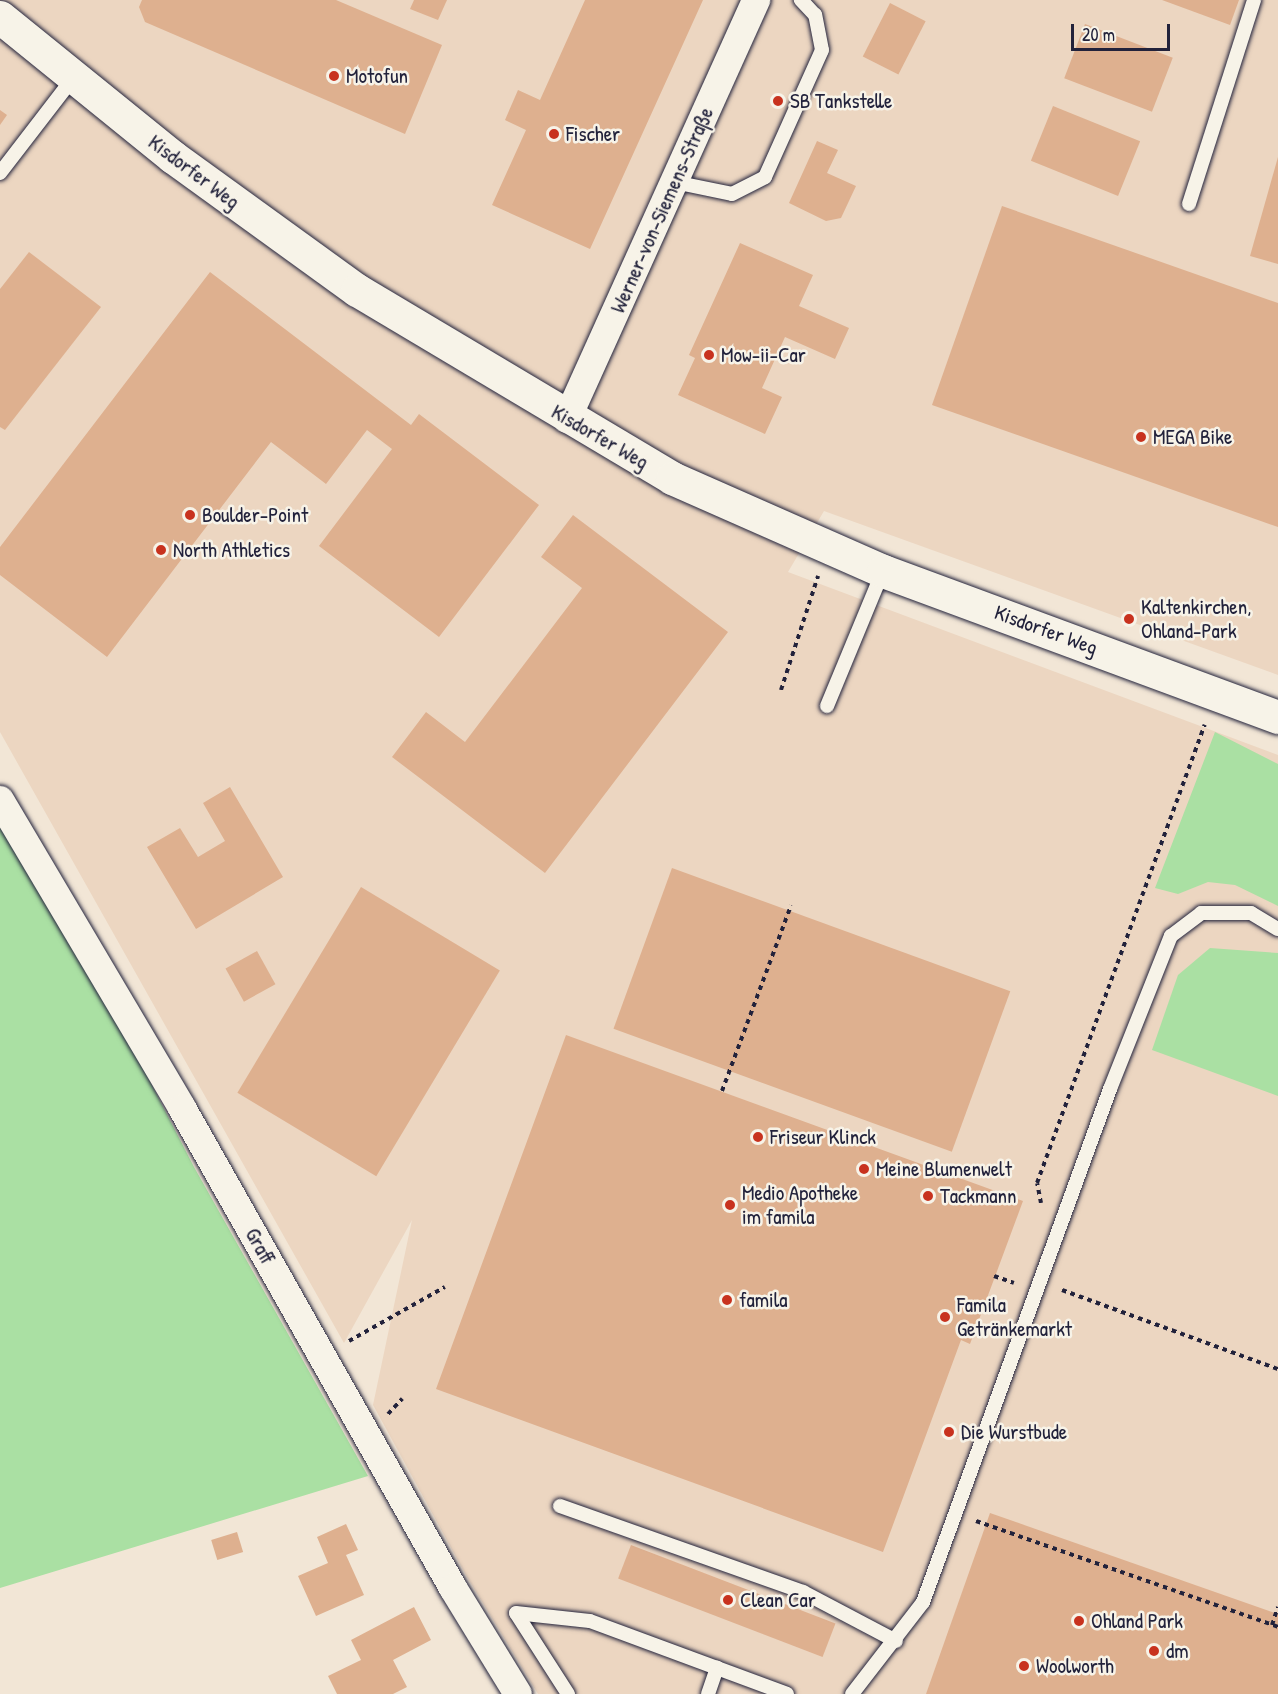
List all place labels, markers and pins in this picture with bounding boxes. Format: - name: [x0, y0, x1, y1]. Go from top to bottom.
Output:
- place label: Motofun: [346, 63, 408, 89]
- marker: Motofun: [327, 69, 341, 83]
- place label: SB Tankstelle: [790, 88, 892, 114]
- marker: SB Tankstelle: [771, 94, 785, 108]
- place label: Fischer: [566, 121, 620, 147]
- marker: Fischer: [547, 127, 561, 141]
- place label: Mow-ii-Car: [721, 342, 806, 368]
- marker: Mow-ii-Car: [702, 348, 716, 362]
- place label: MEGA Bike: [1153, 424, 1232, 450]
- marker: MEGA Bike: [1134, 430, 1148, 444]
- place label: Boulder-Point: [202, 502, 308, 528]
- marker: Boulder-Point: [183, 508, 197, 522]
- place label: North Athletics: [173, 537, 290, 563]
- marker: North Athletics: [154, 543, 168, 557]
- place label: Kaltenkirchen, Ohland-Park: [1141, 594, 1251, 644]
- marker: Kaltenkirchen, Ohland-Park: [1122, 612, 1136, 626]
- place label: Friseur Klinck: [770, 1124, 876, 1150]
- marker: Friseur Klinck: [751, 1130, 765, 1144]
- place label: Meine Blumenwelt: [876, 1156, 1012, 1182]
- marker: Meine Blumenwelt: [857, 1162, 871, 1176]
- place label: Medio Apotheke im famila: [742, 1180, 858, 1230]
- place label: Tackmann: [940, 1183, 1016, 1209]
- marker: Tackmann: [921, 1189, 935, 1203]
- marker: Medio Apotheke im famila: [723, 1198, 737, 1212]
- place label: famila: [739, 1287, 788, 1313]
- place label: Famila Getränkemarkt: [957, 1292, 1072, 1342]
- marker: famila: [720, 1293, 734, 1307]
- marker: Famila Getränkemarkt: [938, 1310, 952, 1324]
- place label: Die Wurstbude: [961, 1419, 1067, 1445]
- marker: Die Wurstbude: [942, 1425, 956, 1439]
- place label: Clean Car: [740, 1587, 816, 1613]
- marker: Clean Car: [721, 1593, 735, 1607]
- place label: Ohland Park: [1091, 1608, 1183, 1634]
- marker: Ohland Park: [1072, 1614, 1086, 1628]
- place label: dm: [1166, 1638, 1188, 1664]
- marker: dm: [1147, 1644, 1161, 1658]
- place label: Woolworth: [1036, 1653, 1114, 1679]
- marker: Woolworth: [1017, 1659, 1031, 1673]

